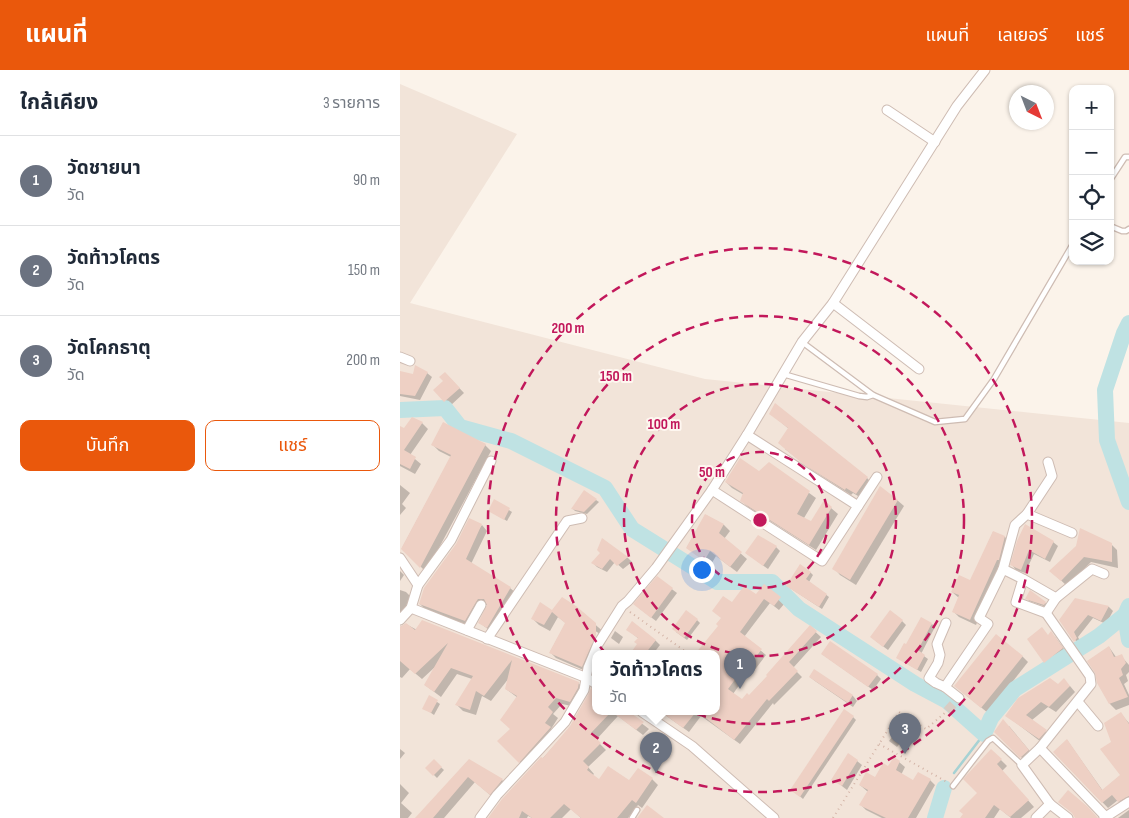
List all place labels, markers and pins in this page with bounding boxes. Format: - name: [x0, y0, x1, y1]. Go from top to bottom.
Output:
- centre of rings: [751, 511, 769, 529]
- pin: 1: [724, 648, 756, 689]
- pin: 3: [889, 713, 921, 754]
- pin: 2: [640, 732, 672, 773]

